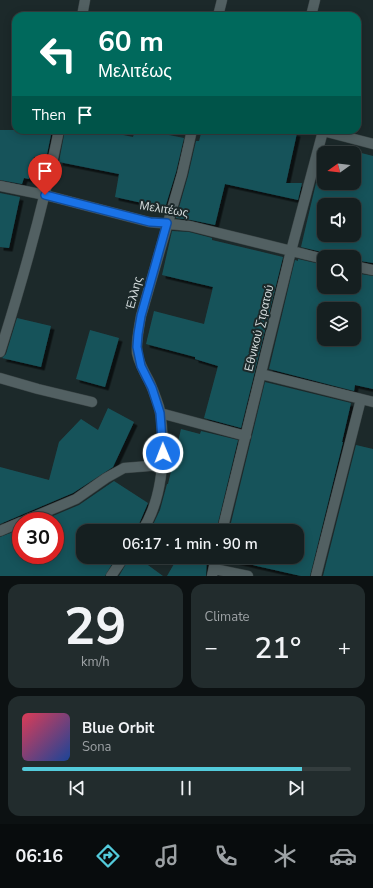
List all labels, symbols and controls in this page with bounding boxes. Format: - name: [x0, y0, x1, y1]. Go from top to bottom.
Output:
- text: 60 m: [98, 23, 164, 61]
- icon: left: [32, 28, 84, 80]
- text: Μελιτέως: [98, 59, 172, 83]
- icon: arrive: [74, 104, 96, 126]
- text: Then: [32, 105, 66, 125]
- north arrow: [317, 146, 361, 190]
- map controls: [317, 146, 361, 346]
- pin: [28, 154, 62, 195]
- icon: arrive: [34, 160, 56, 182]
- street label: Μελιτέως: [138, 197, 190, 221]
- button: sound: [317, 198, 361, 242]
- button: search: [317, 250, 361, 294]
- street label: Έλλης: [122, 274, 146, 312]
- street label: Εθνικού Στρατού: [240, 283, 278, 373]
- button: layers: [317, 302, 361, 346]
- position arrow: [142, 432, 184, 474]
- speed limit sign: 30: [12, 512, 64, 564]
- text: 06:17 · 1 min · 90 m: [122, 534, 258, 554]
- text: 29: [64, 591, 126, 662]
- text: Climate: [205, 608, 250, 626]
- text: 21°: [254, 628, 301, 669]
- text: −: [205, 633, 218, 663]
- text: +: [338, 633, 351, 663]
- text: km/h: [81, 653, 110, 671]
- text: Blue Orbit: [82, 718, 154, 738]
- text: Sona: [82, 738, 112, 756]
- icon: previous: [66, 777, 88, 799]
- icon: pause: [175, 777, 197, 799]
- icon: next: [285, 777, 307, 799]
- icon: directions: [94, 842, 122, 870]
- icon: music: [153, 842, 181, 870]
- icon: phone: [212, 842, 240, 870]
- icon: climate: [271, 842, 299, 870]
- icon: car: [329, 842, 357, 870]
- text: 06:16: [15, 844, 63, 868]

